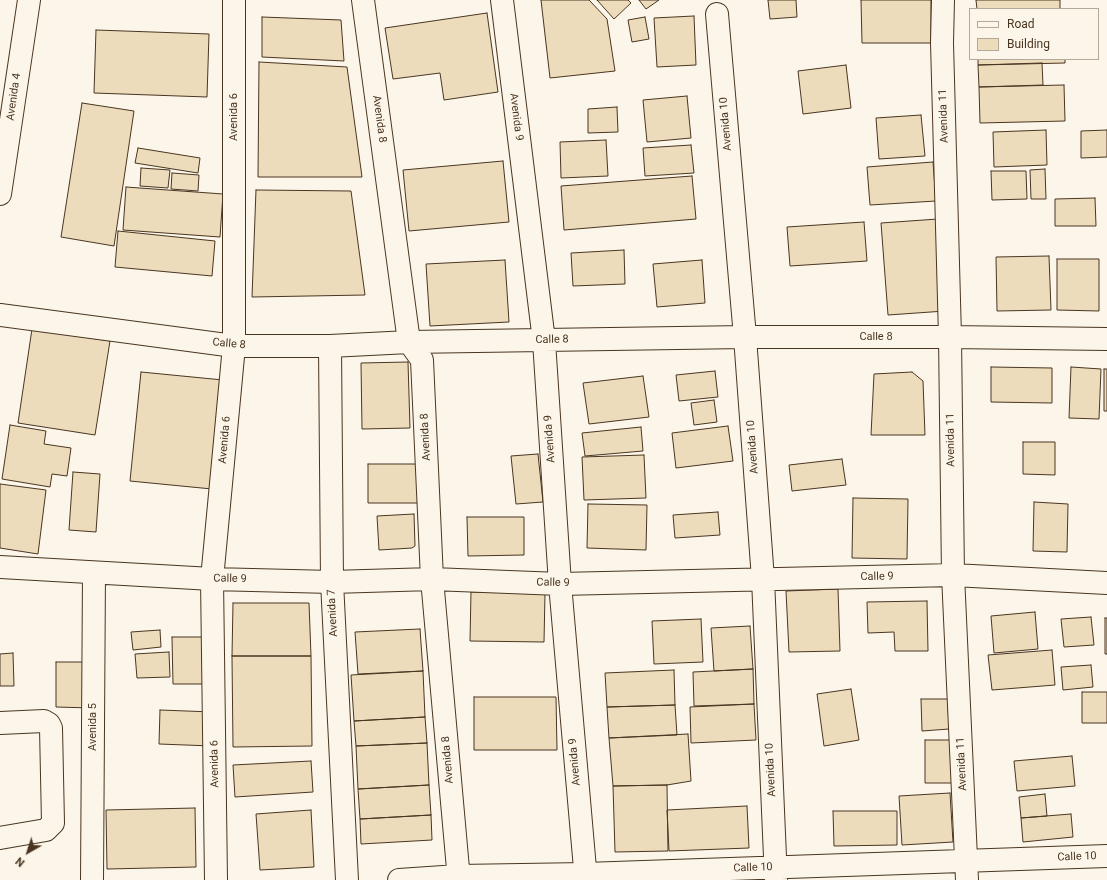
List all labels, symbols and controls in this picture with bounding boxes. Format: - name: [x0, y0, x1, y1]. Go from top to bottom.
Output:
- legend: [969, 8, 1099, 60]
- text: Road: [1007, 17, 1035, 31]
- text: Building: [1007, 37, 1050, 51]
- street label: Avenida 4: [4, 72, 24, 122]
- street label: Avenida 11: [936, 89, 952, 143]
- street label: Avenida 9: [507, 92, 525, 142]
- street label: Avenida 6: [227, 93, 241, 141]
- street label: Avenida 8: [369, 94, 389, 144]
- street label: Avenida 10: [717, 97, 735, 151]
- street label: Calle 8: [859, 330, 893, 344]
- street label: Calle 8: [535, 333, 569, 347]
- street label: Calle 8: [212, 336, 246, 352]
- street label: Avenida 8: [418, 413, 434, 461]
- street label: Avenida 11: [944, 413, 958, 467]
- street label: Avenida 9: [542, 415, 558, 463]
- street label: Avenida 6: [216, 416, 234, 464]
- street label: Avenida 10: [745, 420, 761, 474]
- street label: Calle 9: [860, 570, 894, 584]
- street label: Calle 9: [213, 572, 247, 586]
- street label: Calle 9: [536, 576, 570, 590]
- street label: Avenida 7: [325, 589, 341, 637]
- street label: Avenida 5: [86, 703, 100, 751]
- street label: Avenida 8: [439, 736, 457, 784]
- street label: Avenida 11: [954, 737, 970, 791]
- street label: Avenida 9: [566, 738, 584, 786]
- street label: Avenida 6: [208, 740, 222, 788]
- street label: Avenida 10: [763, 743, 779, 797]
- north arrow: [8, 832, 48, 872]
- street label: Calle 10: [1057, 850, 1097, 864]
- text: N: [13, 854, 27, 869]
- street label: Calle 10: [733, 861, 773, 875]

